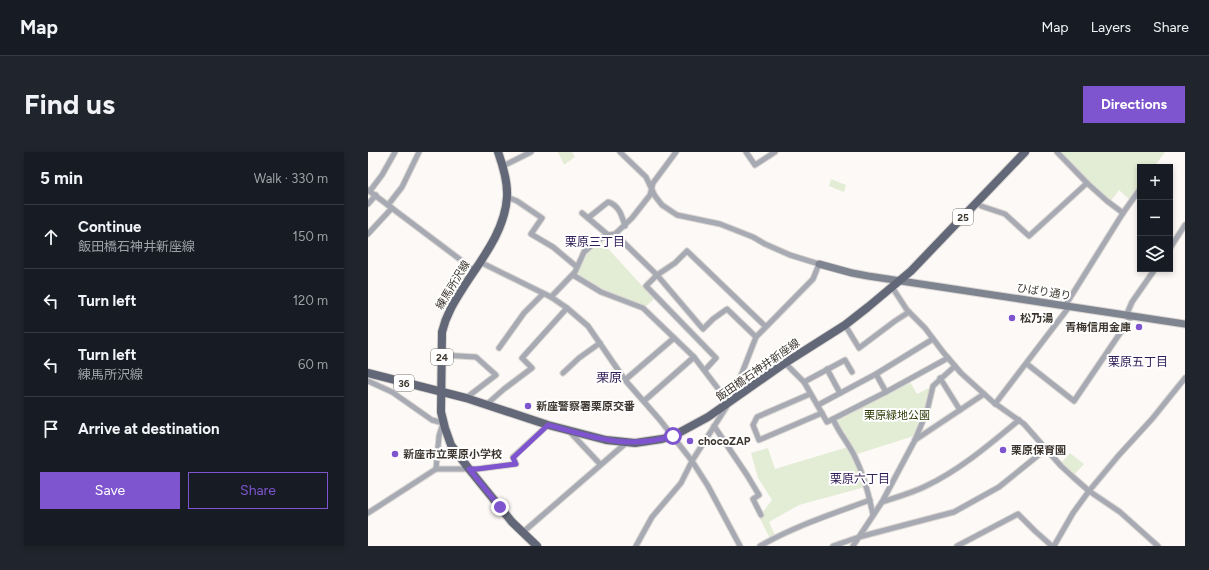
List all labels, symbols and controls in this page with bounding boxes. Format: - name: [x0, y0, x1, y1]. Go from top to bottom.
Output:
- text: Map: [20, 16, 58, 39]
- text: Map: [1041, 19, 1069, 36]
- text: Layers: [1091, 19, 1131, 36]
- text: Share: [1153, 19, 1189, 36]
- button: Directions: [1083, 86, 1185, 123]
- text: Find us: [24, 87, 115, 121]
- map controls: [1137, 164, 1173, 272]
- button: +: [1137, 164, 1173, 200]
- text: 5 min: [40, 168, 83, 188]
- text: Walk · 330 m: [254, 171, 328, 186]
- button: −: [1137, 200, 1173, 236]
- road number: 25: [953, 209, 973, 225]
- text: Continue: [78, 218, 141, 236]
- icon: ahead: [40, 226, 62, 248]
- text: 150 m: [293, 229, 328, 244]
- district label: 栗原三丁目: [565, 235, 625, 249]
- button: layers: [1137, 236, 1173, 272]
- text: 飯田橋石神井新座線: [78, 239, 195, 254]
- street label: 練馬所沢線: [433, 258, 473, 312]
- street label: ひばり通り: [1016, 281, 1072, 303]
- icon: left: [40, 290, 62, 312]
- text: Turn left: [78, 292, 136, 310]
- text: 120 m: [293, 293, 328, 308]
- place label: 松乃湯: [1020, 312, 1053, 325]
- marker: 松乃湯: [1007, 313, 1017, 323]
- place label: 青梅信用金庫: [1065, 321, 1131, 334]
- marker: 青梅信用金庫: [1134, 322, 1144, 332]
- street label: 飯田橋石神井新座線: [714, 336, 802, 404]
- text: Turn left: [78, 346, 136, 364]
- road number: 24: [431, 349, 453, 365]
- icon: left: [40, 354, 62, 376]
- district label: 栗原五丁目: [1108, 355, 1168, 369]
- text: 60 m: [298, 357, 328, 372]
- text: 練馬所沢線: [78, 367, 143, 382]
- district label: 栗原: [596, 370, 622, 385]
- road number: 36: [394, 375, 414, 391]
- place label: 新座警察署栗原交番: [536, 400, 635, 413]
- marker: 新座警察署栗原交番: [523, 401, 533, 411]
- park label: 栗原緑地公園: [864, 409, 930, 422]
- icon: arrive: [40, 418, 62, 440]
- text: Arrive at destination: [78, 420, 219, 438]
- route start: [664, 427, 682, 445]
- place label: chocoZAP: [698, 435, 751, 448]
- marker: chocoZAP: [685, 436, 695, 446]
- place label: 栗原保育園: [1011, 444, 1066, 457]
- marker: 栗原保育園: [998, 445, 1008, 455]
- place label: 新座市立栗原小学校: [403, 448, 502, 461]
- marker: 新座市立栗原小学校: [390, 449, 400, 459]
- button: Save: [40, 472, 180, 509]
- button: Share: [188, 472, 328, 509]
- district label: 栗原六丁目: [830, 472, 890, 486]
- route end: [491, 498, 509, 516]

